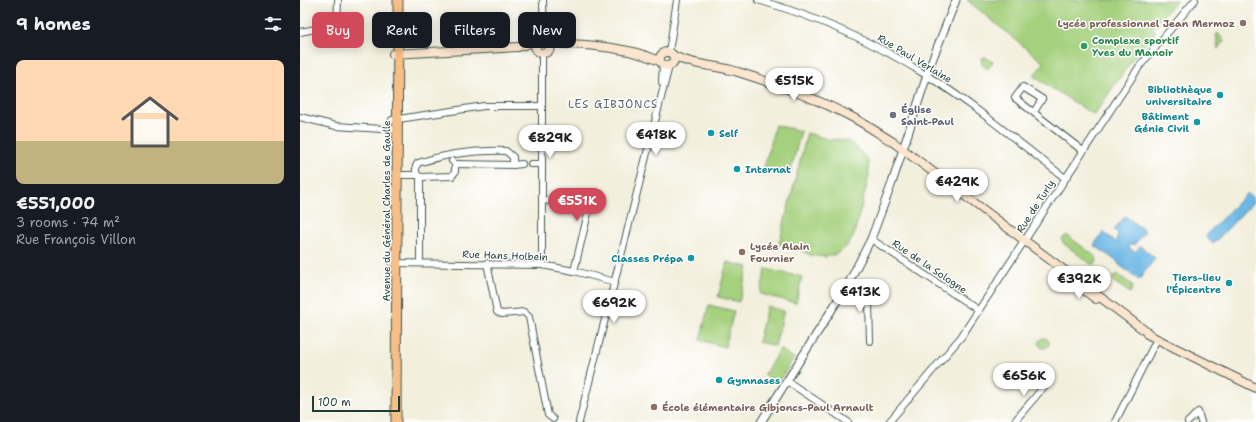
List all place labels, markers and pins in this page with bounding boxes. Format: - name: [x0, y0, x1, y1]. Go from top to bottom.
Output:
- place label: Lycée professionnel Jean Mermoz: [1058, 17, 1235, 30]
- marker: Lycée professionnel Jean Mermoz: [1238, 18, 1248, 28]
- place label: Complexe sportif Yves du Manoir: [1092, 34, 1179, 59]
- marker: Complexe sportif Yves du Manoir: [1079, 41, 1089, 51]
- pin: €515K: [766, 68, 822, 102]
- place label: Bibliothèque universitaire: [1145, 83, 1212, 108]
- marker: Bibliothèque universitaire: [1215, 90, 1225, 100]
- place label: Église Saint-Paul: [901, 103, 955, 128]
- marker: Église Saint-Paul: [888, 110, 898, 120]
- place label: Bâtiment Génie Civil: [1134, 110, 1190, 135]
- marker: Bâtiment Génie Civil: [1192, 117, 1202, 127]
- pin: €418K: [628, 122, 684, 156]
- pin: €829K: [522, 125, 578, 159]
- place label: Self: [719, 127, 738, 140]
- marker: Self: [706, 128, 716, 138]
- place label: Internat: [745, 163, 791, 176]
- marker: Internat: [732, 164, 742, 174]
- pin: €429K: [929, 169, 985, 203]
- pin: €551K: [549, 188, 605, 222]
- place label: Lycée Alain Fournier: [750, 240, 810, 265]
- marker: Lycée Alain Fournier: [737, 247, 747, 257]
- place label: Classes Prépa: [611, 252, 683, 265]
- marker: Classes Prépa: [686, 253, 696, 263]
- pin: €392K: [1051, 266, 1107, 300]
- place label: Tiers-lieu l'Épicentre: [1166, 271, 1221, 296]
- marker: Tiers-lieu l'Épicentre: [1224, 278, 1234, 288]
- pin: €413K: [832, 279, 888, 313]
- pin: €692K: [586, 290, 642, 324]
- pin: €656K: [996, 363, 1052, 397]
- place label: Gymnases: [727, 374, 780, 387]
- marker: Gymnases: [714, 375, 724, 385]
- place label: École élémentaire Gibjoncs-Paul Arnault: [662, 401, 874, 414]
- marker: École élémentaire Gibjoncs-Paul Arnault: [649, 402, 659, 412]

